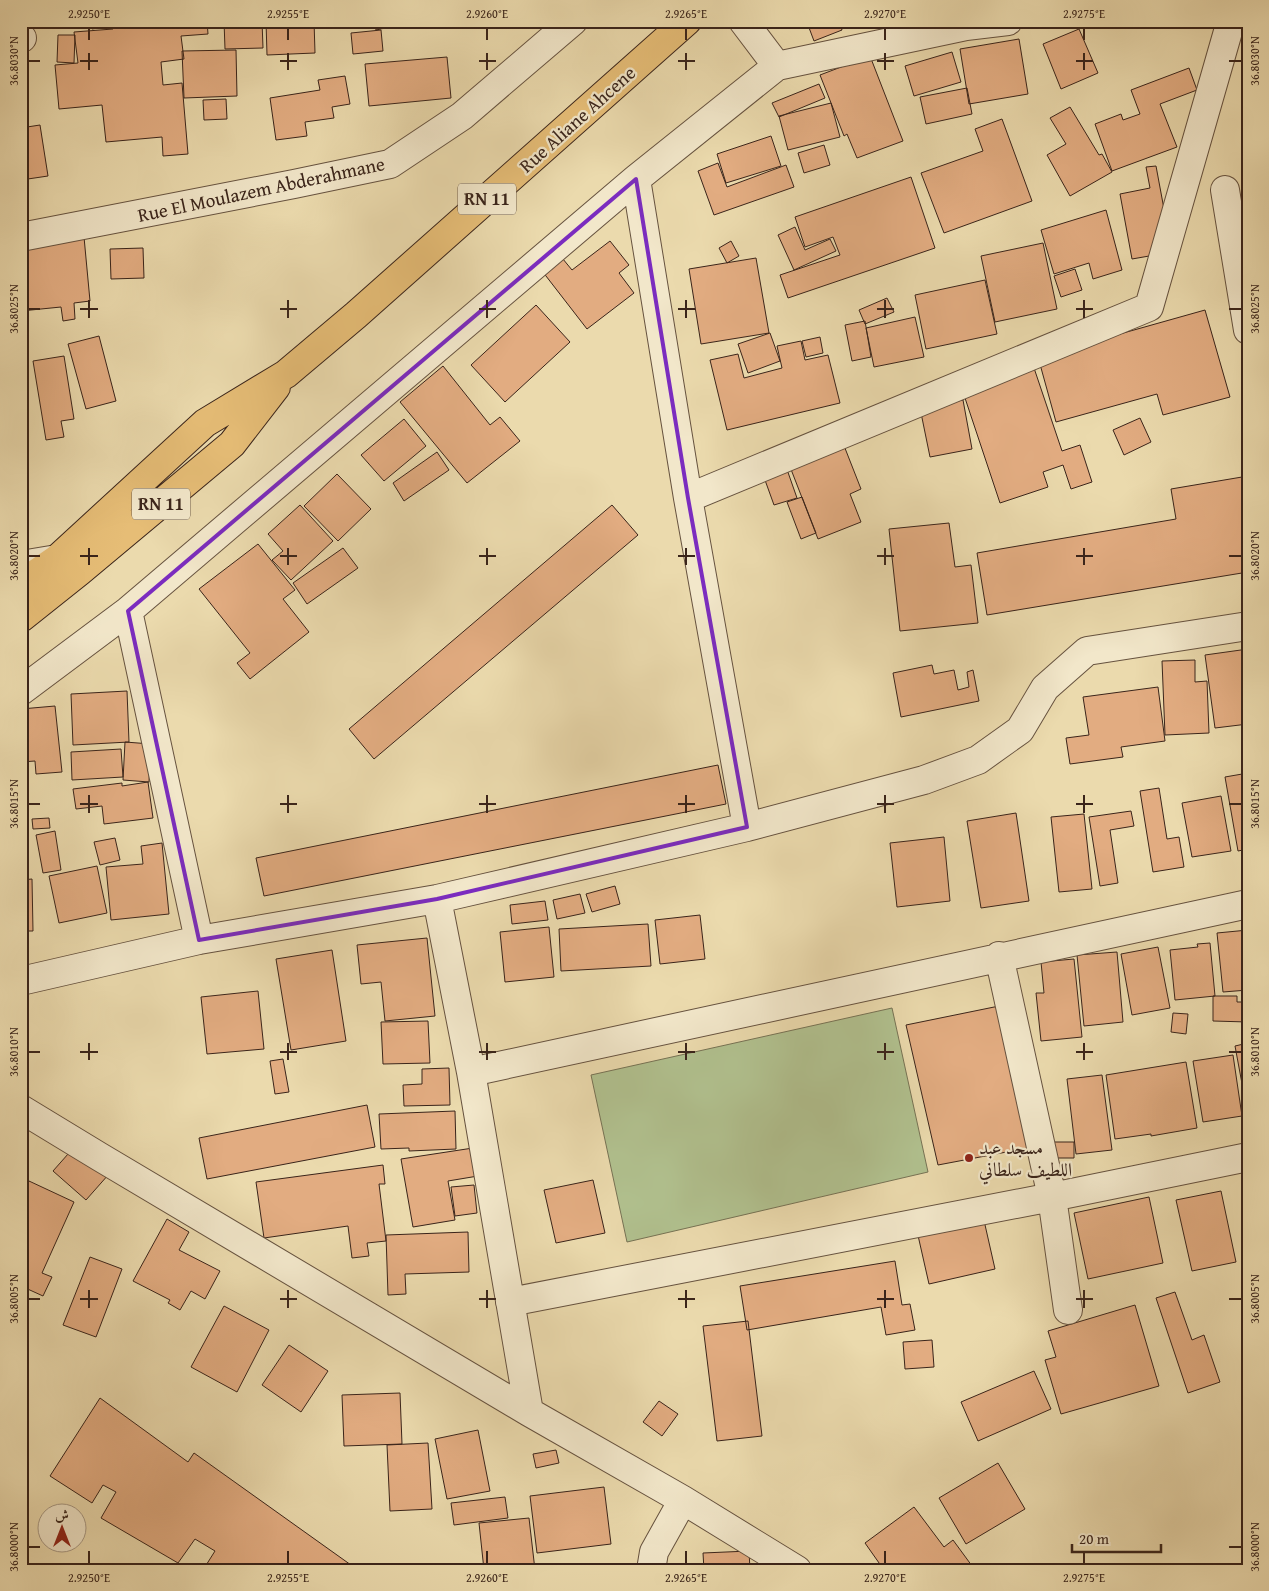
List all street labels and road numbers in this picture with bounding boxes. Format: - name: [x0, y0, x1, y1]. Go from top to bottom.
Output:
- street label: Rue Aliane Ahcene: [513, 59, 642, 179]
- street label: Rue El Moulazem Abderahmane: [135, 149, 387, 229]
- road number: RN 11: [458, 183, 516, 214]
- road number: RN 11: [132, 488, 190, 520]

